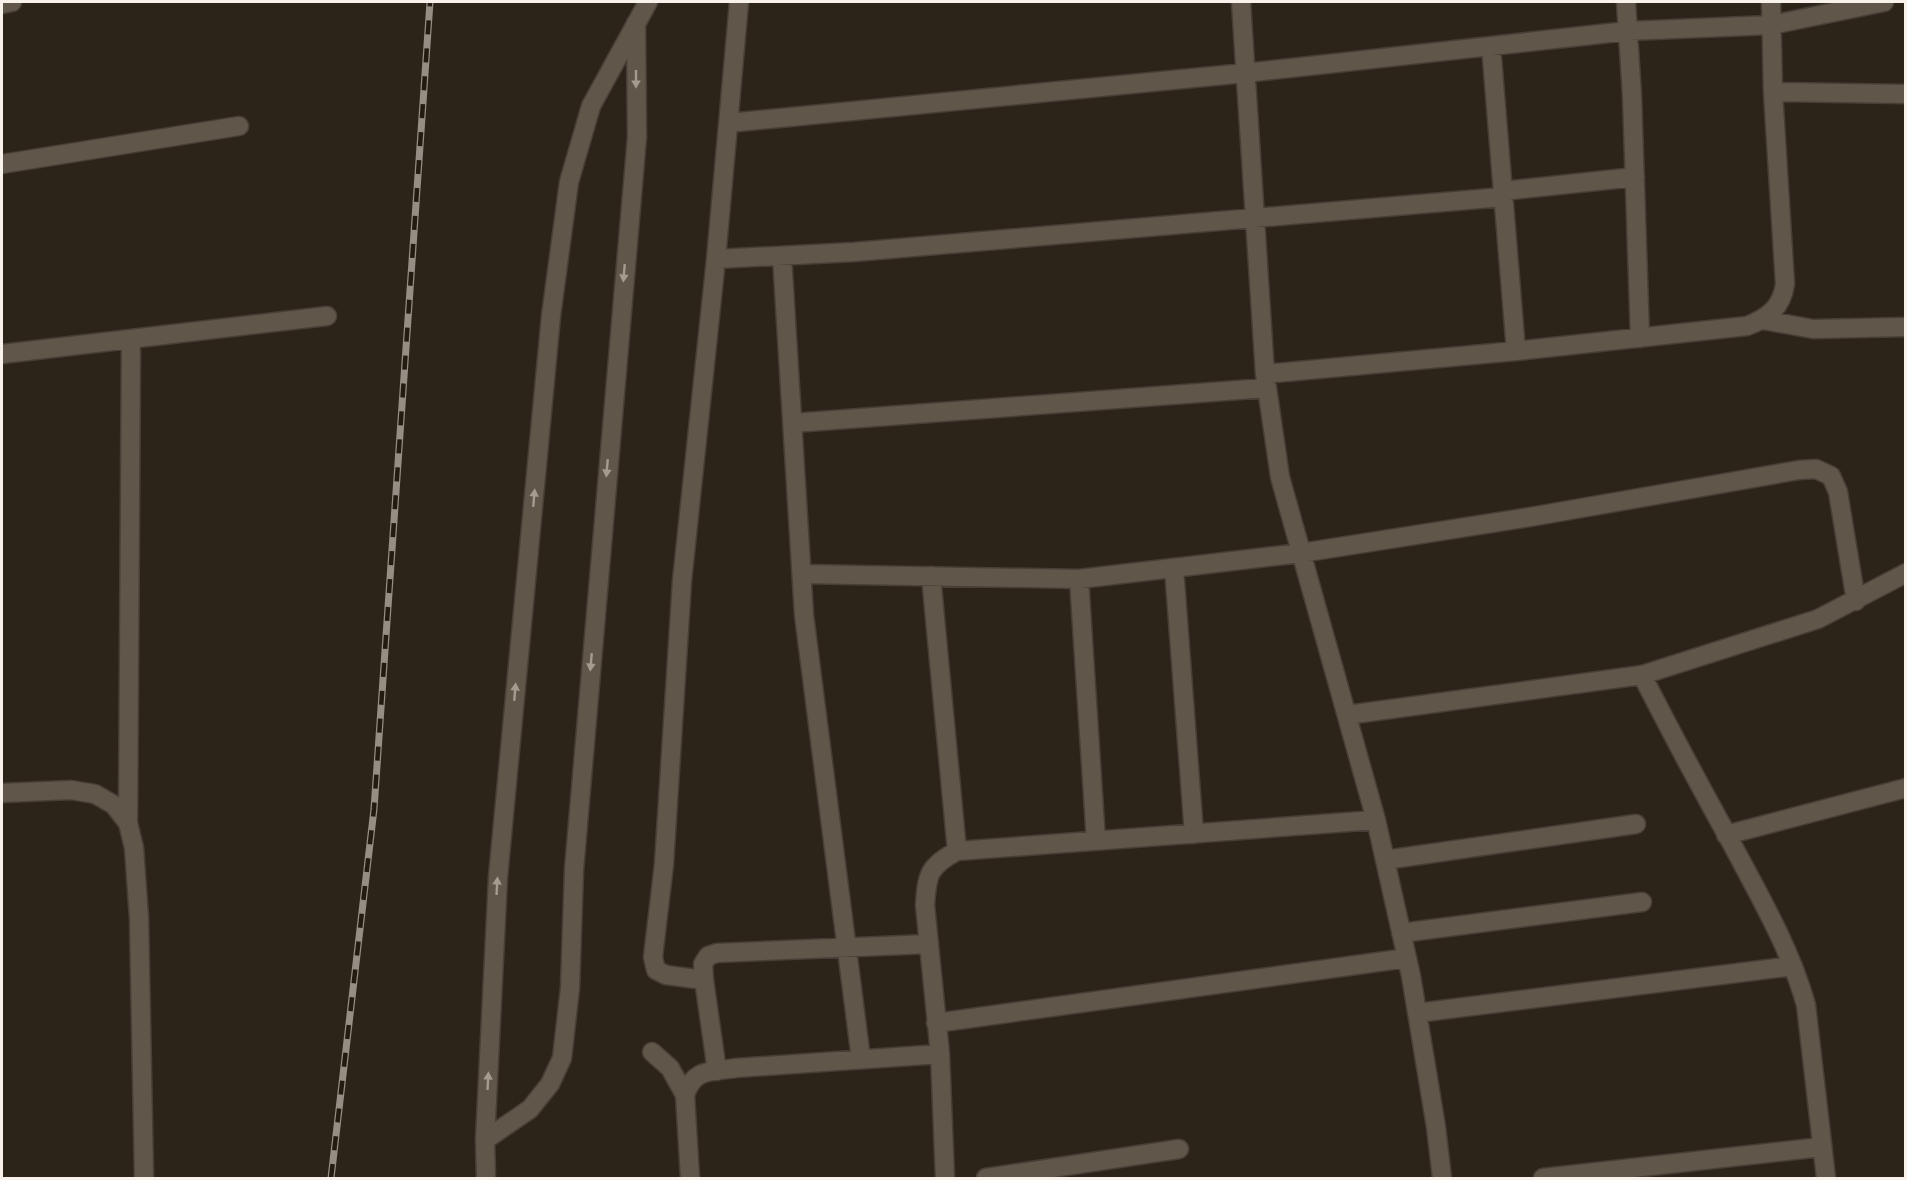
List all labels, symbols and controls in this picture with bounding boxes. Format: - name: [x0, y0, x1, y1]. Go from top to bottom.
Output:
- one-way arrow: [631, 69, 641, 88]
- one-way arrow: [620, 264, 629, 283]
- one-way arrow: [602, 458, 612, 477]
- one-way arrow: [529, 489, 539, 508]
- one-way arrow: [586, 652, 596, 671]
- one-way arrow: [510, 683, 520, 702]
- one-way arrow: [493, 877, 502, 896]
- one-way arrow: [483, 1072, 492, 1091]

